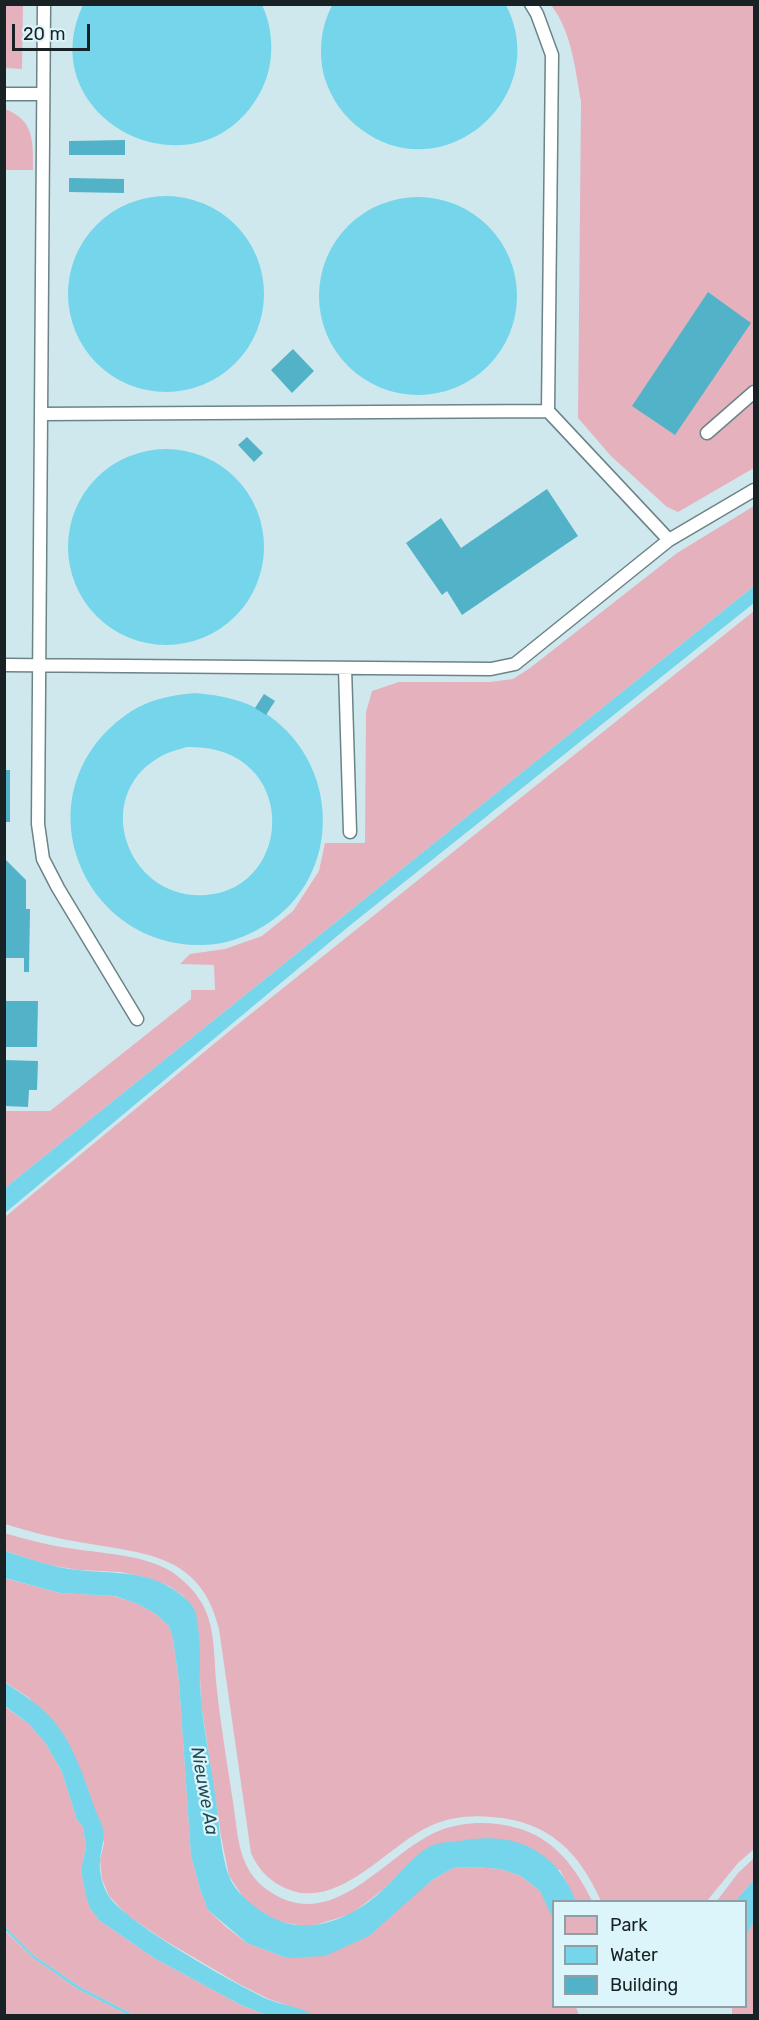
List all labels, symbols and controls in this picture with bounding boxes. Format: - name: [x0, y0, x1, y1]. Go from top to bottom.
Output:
- scale bar: [15, 12, 93, 50]
- text: 20 m: [23, 23, 65, 45]
- water label: Nieuwe Aa: [186, 1745, 222, 1837]
- legend: [552, 1900, 747, 2008]
- text: Park: [610, 1914, 647, 1936]
- text: Water: [610, 1944, 658, 1966]
- text: Building: [610, 1974, 678, 1996]

